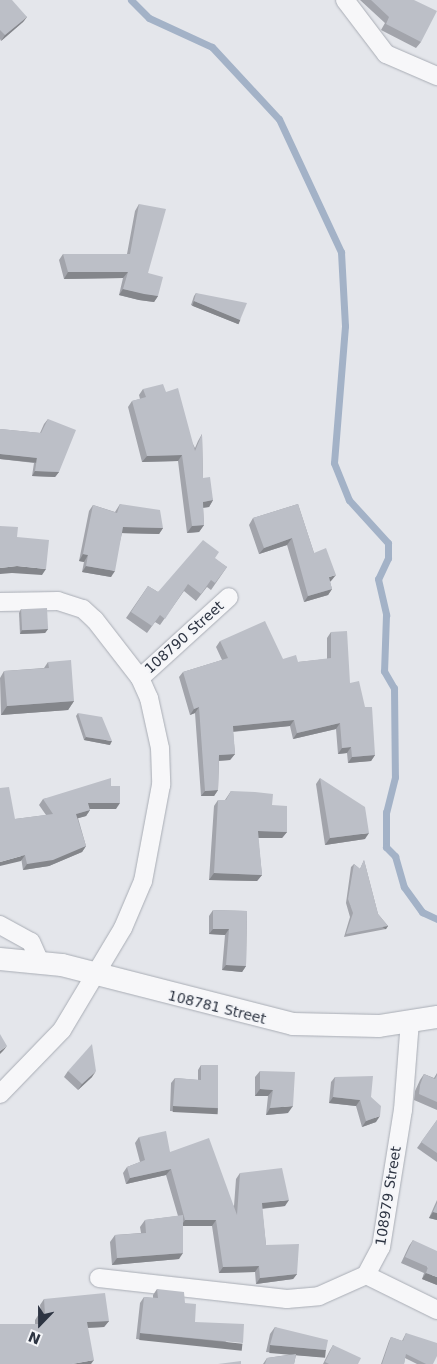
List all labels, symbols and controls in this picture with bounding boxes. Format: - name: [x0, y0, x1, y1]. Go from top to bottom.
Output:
- street label: 108790 Street: [141, 597, 227, 677]
- street label: 108781 Street: [166, 987, 268, 1027]
- street label: 108979 Street: [372, 1145, 404, 1247]
- north arrow: [15, 1299, 65, 1349]
- text: N: [26, 1328, 43, 1348]

